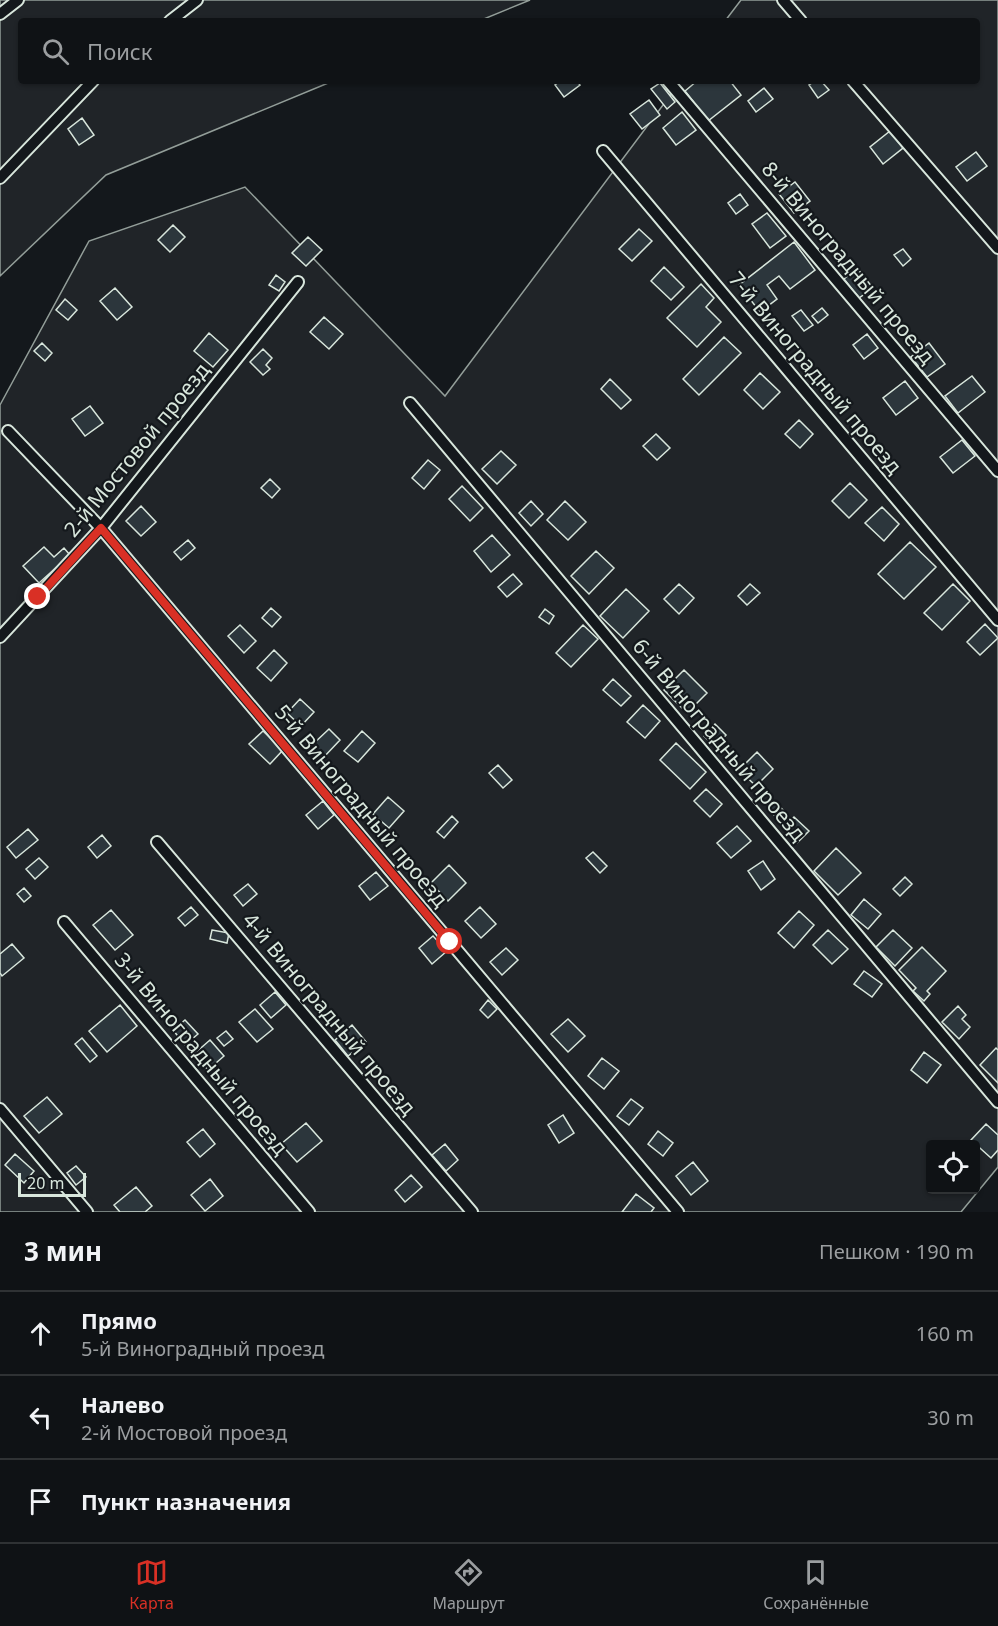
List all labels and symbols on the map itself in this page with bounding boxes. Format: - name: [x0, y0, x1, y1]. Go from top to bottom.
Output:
- street label: 8-й Виноградный проезд: [756, 155, 942, 369]
- street label: 7-й Виноградный проезд: [723, 265, 909, 479]
- street label: 2-й Мостовой проезд: [57, 356, 215, 542]
- route end: [24, 583, 50, 609]
- street label: 6-й Виноградный проезд: [627, 632, 813, 846]
- street label: 5-й Виноградный проезд: [269, 698, 455, 912]
- street label: 4-й Виноградный проезд: [237, 906, 423, 1120]
- route start: [436, 928, 462, 954]
- street label: 3-й Виноградный проезд: [109, 946, 295, 1160]
- scale bar: [18, 1170, 86, 1198]

